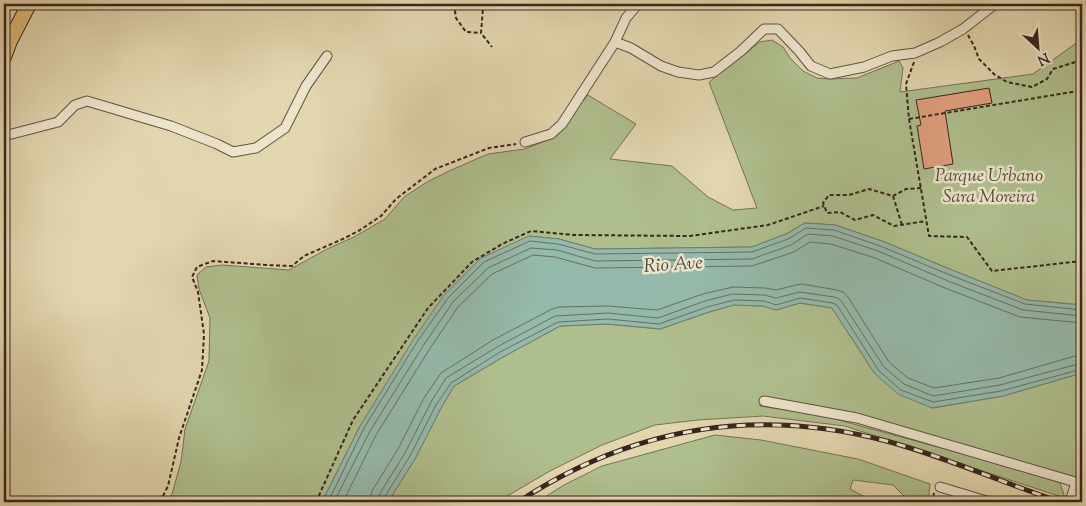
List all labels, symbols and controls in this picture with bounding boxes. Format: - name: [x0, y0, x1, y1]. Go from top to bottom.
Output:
- north arrow: [1014, 22, 1064, 72]
- text: N: [1033, 46, 1052, 69]
- park label: Parque Urbano Sara Moreira: [935, 164, 1043, 211]
- water label: Rio Ave: [643, 250, 704, 281]

